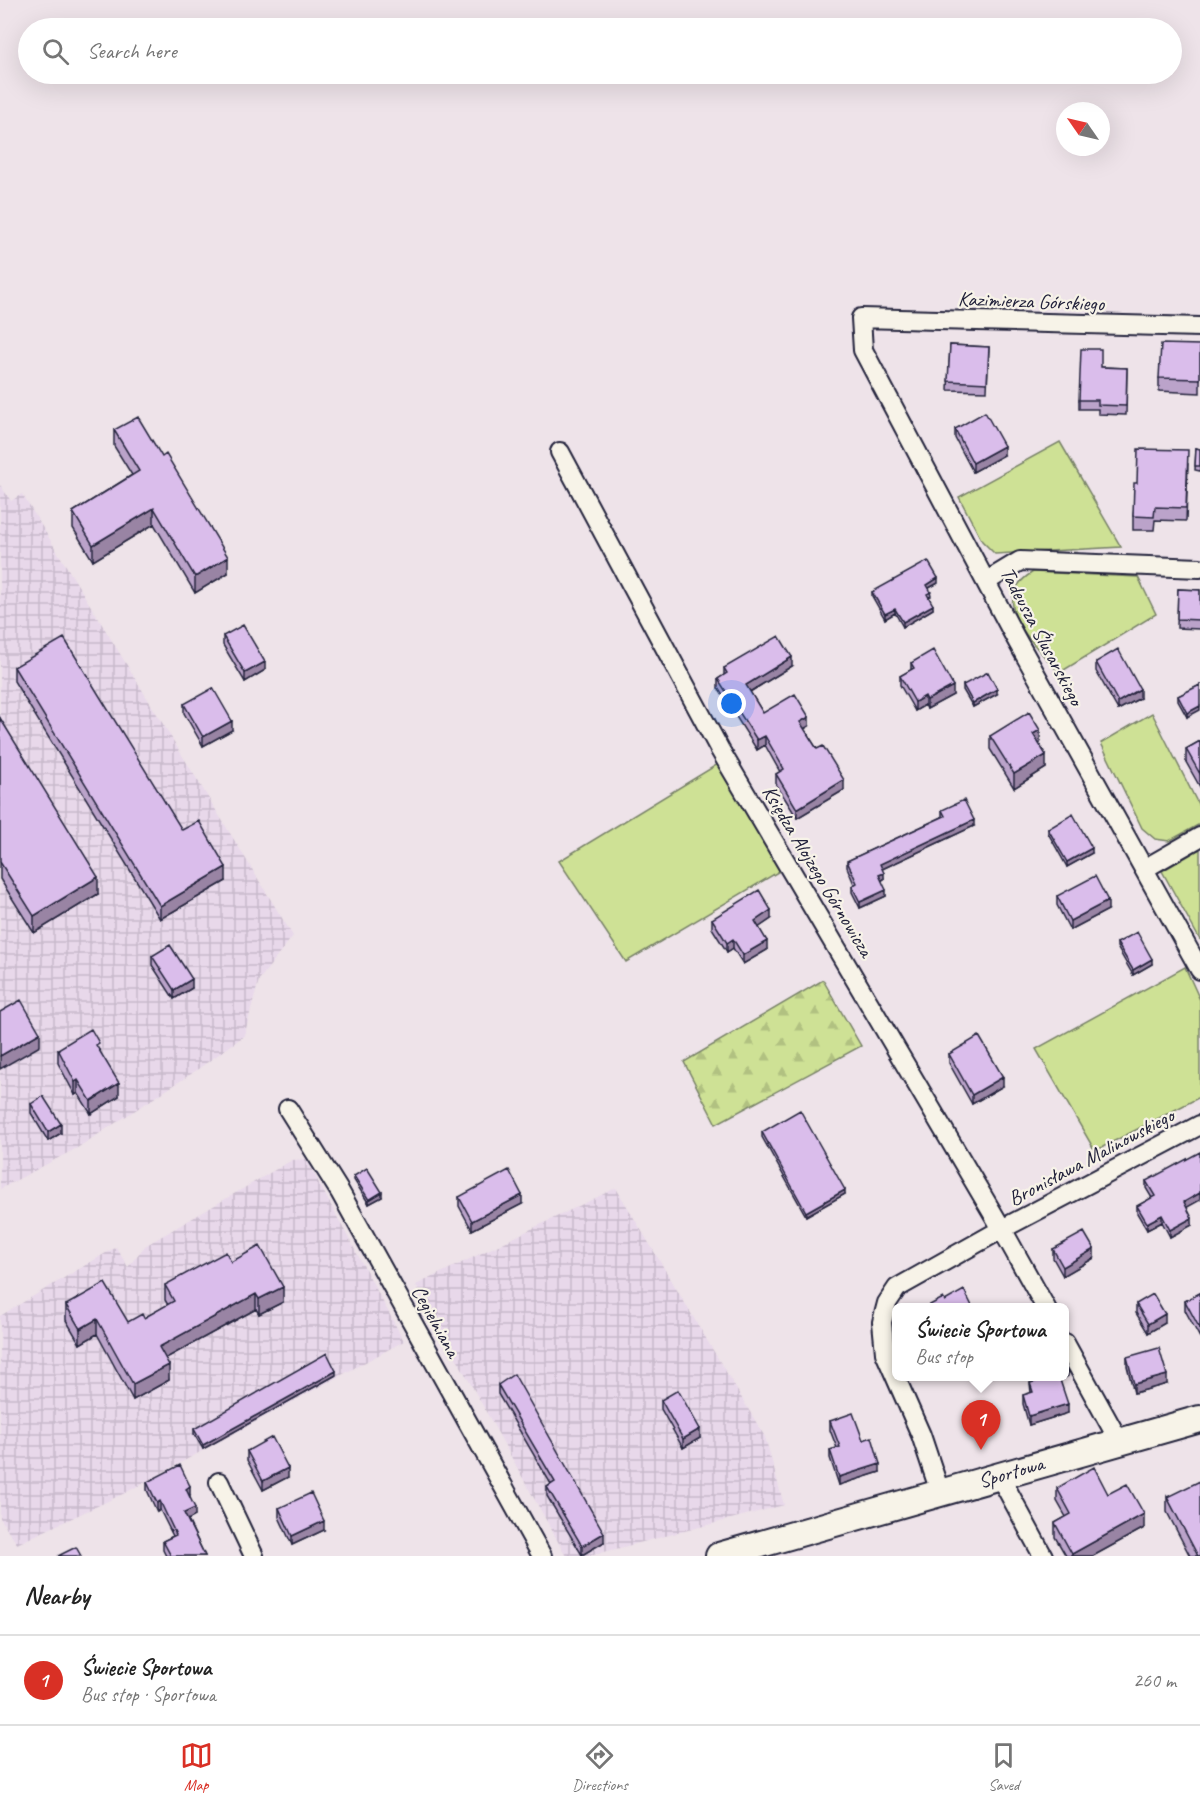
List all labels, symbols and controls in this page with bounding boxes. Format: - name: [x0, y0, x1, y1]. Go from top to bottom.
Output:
- search box: [18, 18, 1182, 84]
- icon: search: [39, 35, 72, 68]
- text: Search here: [87, 37, 177, 65]
- north arrow: [1056, 102, 1110, 156]
- street label: Kazimierza Górskiego: [957, 285, 1106, 317]
- street label: Tadeusza Ślusarskiego: [995, 562, 1091, 712]
- your location: [717, 689, 746, 718]
- street label: Księdza Alojzego Górnowicza: [757, 781, 881, 963]
- street label: Bronisława Malinowskiego: [1004, 1101, 1181, 1212]
- street label: Cegielniana: [406, 1280, 468, 1364]
- popup: [892, 1303, 1069, 1381]
- text: Świecie Sportowa: [915, 1316, 1046, 1344]
- text: Bus stop: [915, 1344, 973, 1369]
- pin: 1: [962, 1400, 1000, 1450]
- street label: Sportowa: [975, 1450, 1049, 1494]
- text: Nearby: [24, 1579, 89, 1612]
- text: Świecie Sportowa: [81, 1654, 211, 1682]
- text: 1: [39, 1668, 48, 1693]
- text: 260 m: [1133, 1668, 1176, 1693]
- text: Bus stop · Sportowa: [81, 1682, 216, 1707]
- tab: Map: [180, 1739, 213, 1795]
- tab: Directions: [572, 1739, 628, 1795]
- tab: Saved: [987, 1739, 1020, 1795]

